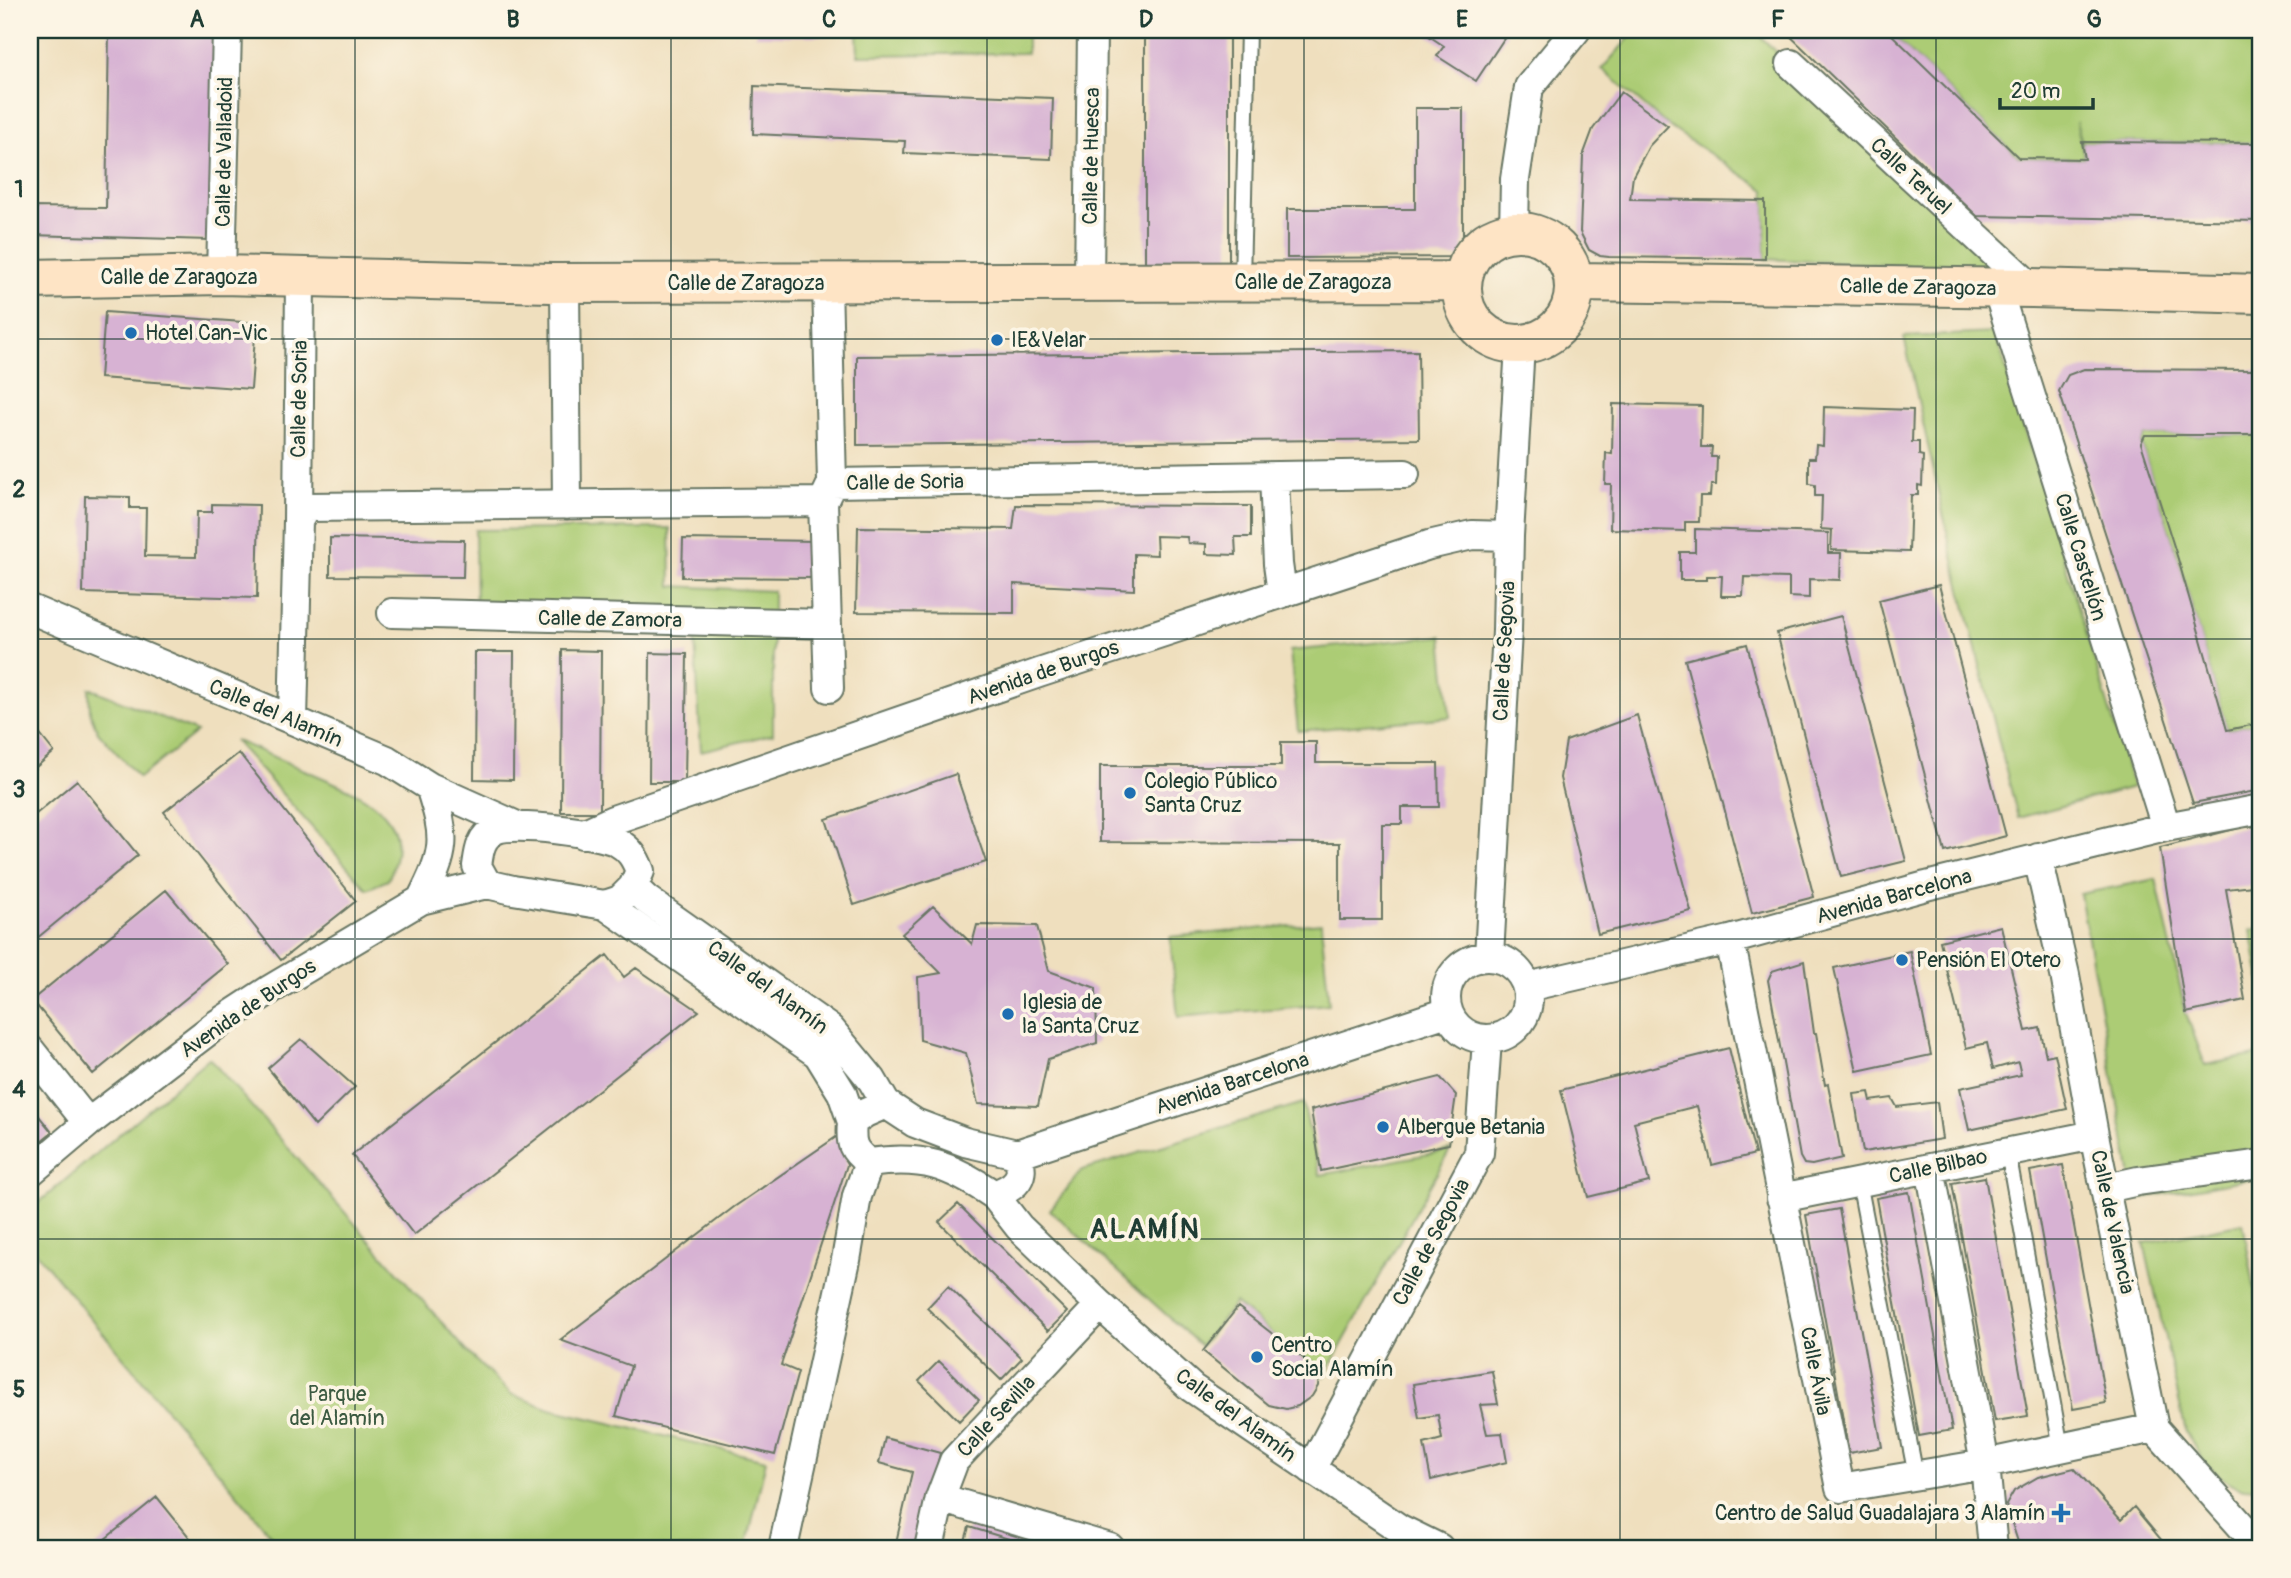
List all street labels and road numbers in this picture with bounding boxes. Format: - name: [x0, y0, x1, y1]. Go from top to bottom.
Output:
- street label: Calle de Valladoid: [210, 77, 239, 227]
- street label: Calle de Huesca: [1077, 87, 1106, 225]
- street label: Calle Teruel: [1864, 132, 1957, 221]
- street label: Calle de Zaragoza: [101, 264, 257, 291]
- street label: Calle de Zaragoza: [1235, 269, 1391, 296]
- street label: Calle de Zaragoza: [668, 270, 824, 297]
- street label: Calle de Zaragoza: [1839, 273, 1997, 302]
- street label: Calle de Soria: [285, 340, 314, 458]
- street label: Calle de Soria: [846, 468, 964, 497]
- street label: Calle Castellón: [2048, 490, 2113, 624]
- street label: Calle de Segovia: [1487, 580, 1522, 722]
- street label: Calle de Zamora: [538, 605, 682, 634]
- street label: Avenida de Burgos: [964, 634, 1123, 711]
- street label: Calle del Alamín: [205, 673, 347, 754]
- street label: Avenida Barcelona: [1813, 863, 1975, 930]
- street label: Calle del Alamín: [702, 935, 833, 1040]
- street label: Avenida de Burgos: [175, 953, 322, 1064]
- street label: Avenida Barcelona: [1152, 1046, 1312, 1121]
- street label: Calle Bilbao: [1887, 1143, 1990, 1190]
- street label: Calle de Valencia: [2084, 1148, 2141, 1296]
- street label: Calle de Segovia: [1387, 1174, 1476, 1311]
- street label: Calle Ávila: [1794, 1324, 1837, 1418]
- street label: Calle del Alamín: [1170, 1363, 1301, 1468]
- street label: Calle Sevilla: [951, 1369, 1041, 1463]

